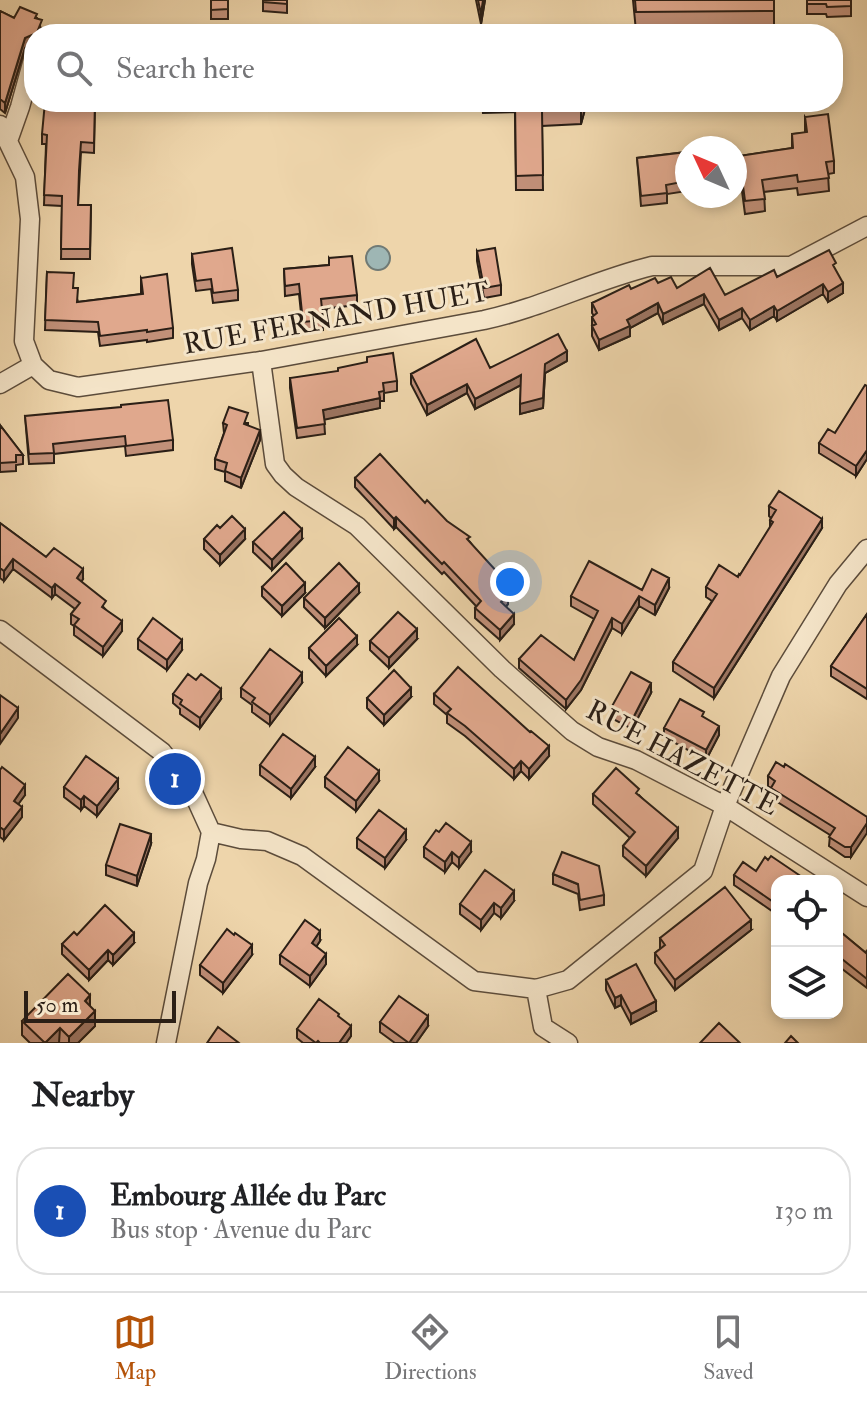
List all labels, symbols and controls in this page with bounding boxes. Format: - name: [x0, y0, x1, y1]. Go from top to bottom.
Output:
- search box: [24, 24, 843, 112]
- icon: search: [52, 46, 96, 90]
- text: Search here: [116, 50, 255, 87]
- north arrow: [675, 136, 747, 208]
- street label: RUE FERNAND HUET: [181, 274, 492, 363]
- your location: [490, 562, 530, 602]
- street label: RUE HAZETTE: [580, 693, 785, 824]
- pin: 1: [149, 749, 201, 809]
- map controls: [771, 875, 843, 1019]
- button: locate: [771, 875, 843, 947]
- button: layers: [771, 947, 843, 1019]
- scale bar: [24, 987, 176, 1023]
- text: 50 m: [36, 991, 78, 1019]
- text: Nearby: [32, 1074, 134, 1117]
- text: Embourg Allée du Parc: [110, 1177, 386, 1214]
- text: 1: [55, 1195, 65, 1227]
- text: 130 m: [775, 1195, 833, 1227]
- text: Bus stop · Avenue du Parc: [110, 1214, 372, 1246]
- tab: Map: [113, 1310, 157, 1386]
- tab: Directions: [384, 1310, 477, 1386]
- tab: Saved: [703, 1310, 754, 1386]

